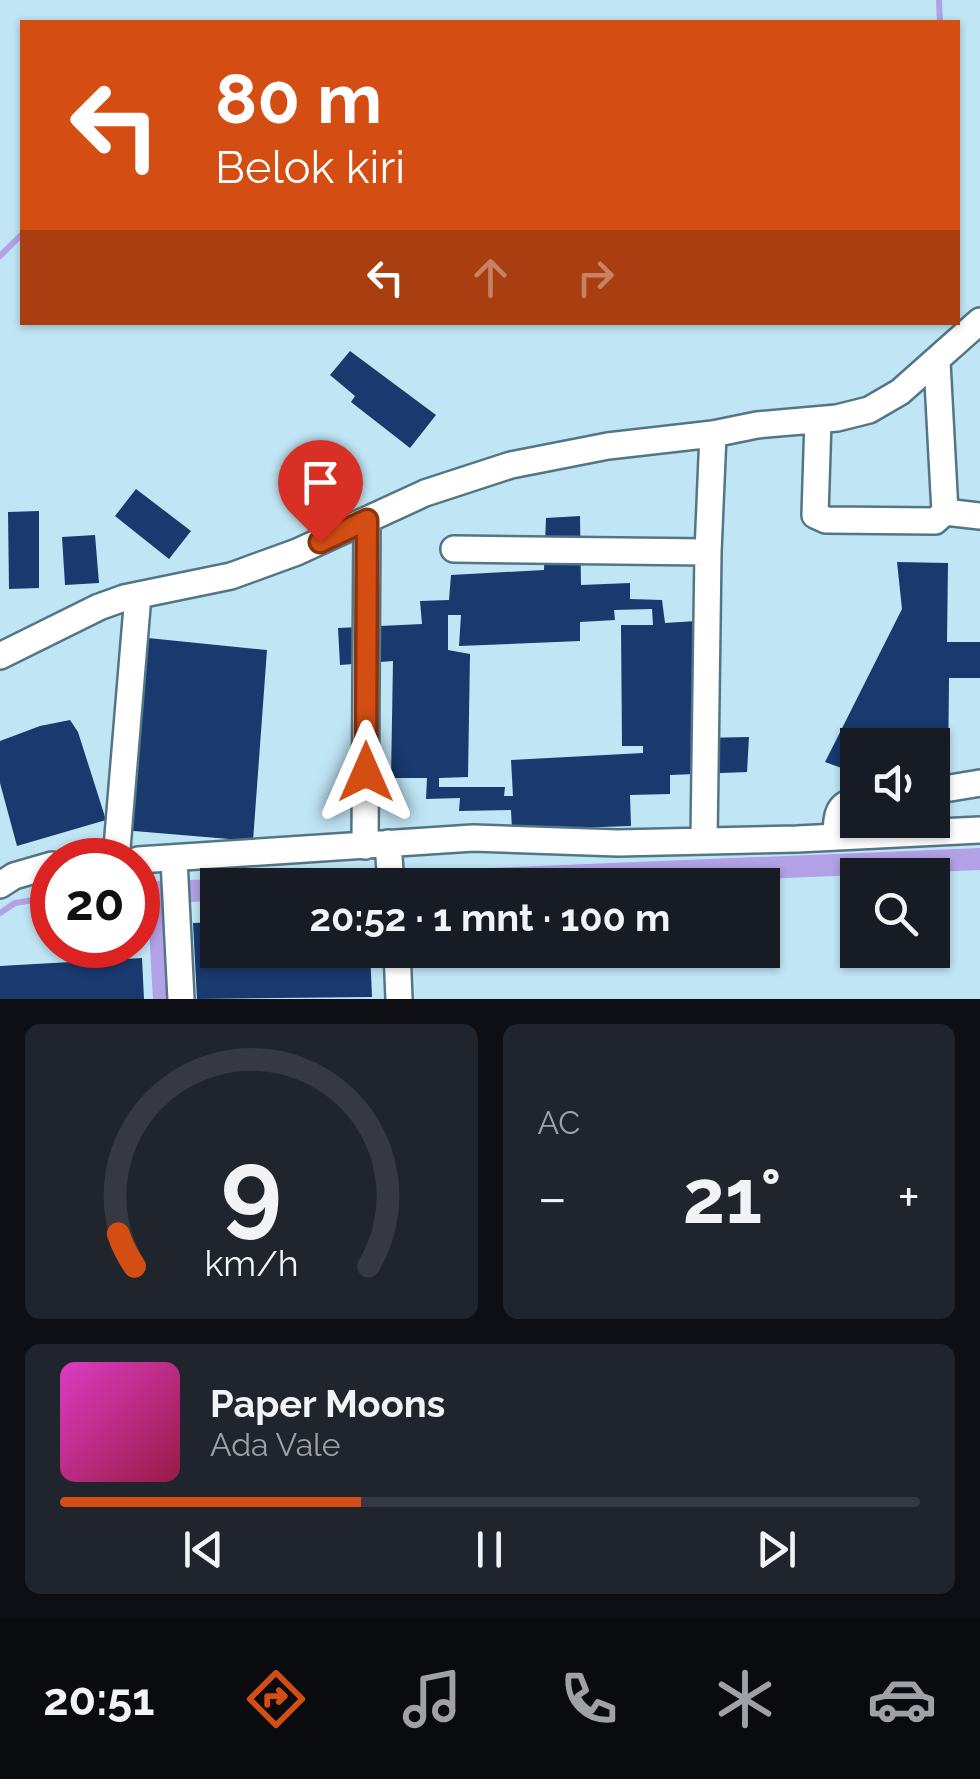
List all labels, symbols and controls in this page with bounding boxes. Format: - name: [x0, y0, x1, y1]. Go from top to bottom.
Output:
- text: 80 m: [215, 57, 382, 139]
- icon: left: [50, 60, 180, 190]
- text: Belok kiri: [215, 141, 405, 194]
- icon: left: [358, 250, 413, 305]
- icon: ahead: [463, 250, 518, 305]
- icon: right: [568, 250, 623, 305]
- pin: [278, 440, 363, 543]
- icon: arrive: [293, 455, 348, 510]
- position arrow: [314, 720, 418, 824]
- map controls: [840, 728, 950, 968]
- button: sound: [840, 728, 950, 838]
- speed limit sign: 20: [30, 838, 160, 968]
- button: search: [840, 858, 950, 968]
- text: 20:52 · 1 mnt · 100 m: [310, 895, 670, 940]
- text: AC: [538, 1104, 580, 1141]
- text: 9: [221, 1126, 282, 1248]
- text: 21°: [683, 1152, 782, 1241]
- text: −: [538, 1165, 567, 1230]
- text: +: [897, 1165, 920, 1230]
- text: km/h: [204, 1242, 298, 1284]
- text: Paper Moons: [210, 1381, 445, 1426]
- text: Ada Vale: [210, 1426, 341, 1463]
- icon: previous: [176, 1522, 231, 1577]
- icon: pause: [462, 1522, 517, 1577]
- icon: next: [749, 1522, 804, 1577]
- icon: directions: [241, 1664, 311, 1734]
- icon: music: [397, 1664, 467, 1734]
- icon: phone: [554, 1664, 624, 1734]
- icon: climate: [710, 1664, 780, 1734]
- icon: car: [867, 1664, 937, 1734]
- text: 20:51: [43, 1673, 155, 1726]

